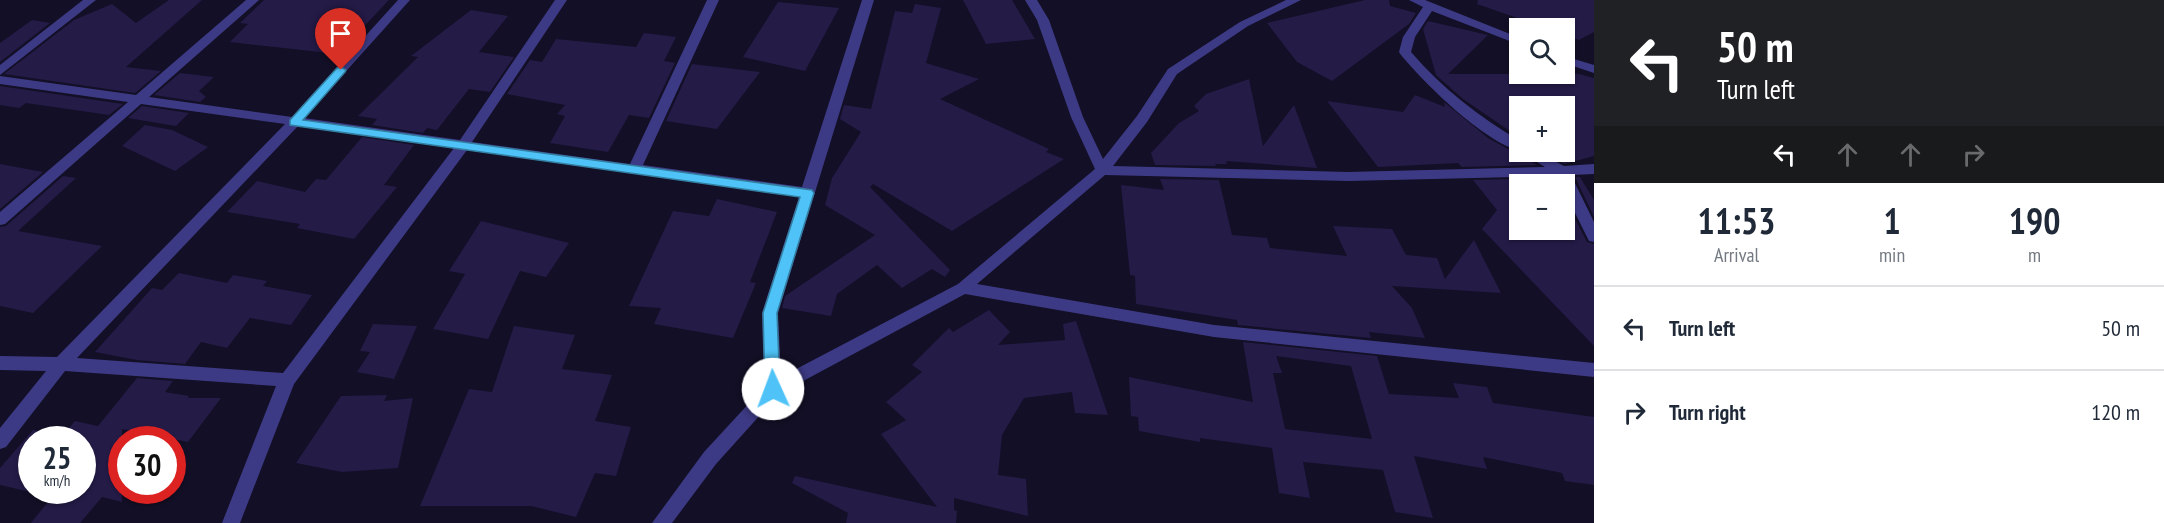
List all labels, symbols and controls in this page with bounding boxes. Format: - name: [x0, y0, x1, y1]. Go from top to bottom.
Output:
- pin: [315, 8, 366, 70]
- icon: arrive: [324, 17, 357, 50]
- map controls: [1509, 18, 1575, 240]
- button: search: [1509, 18, 1575, 84]
- text: 50 m: [1717, 19, 1794, 74]
- icon: left: [1618, 24, 1696, 102]
- text: Turn left: [1717, 72, 1795, 106]
- button: +: [1509, 96, 1575, 162]
- icon: left: [1768, 138, 1801, 171]
- icon: ahead: [1831, 138, 1864, 171]
- icon: ahead: [1894, 138, 1927, 171]
- icon: right: [1957, 138, 1990, 171]
- button: −: [1509, 174, 1575, 240]
- text: 11:53: [1698, 197, 1775, 244]
- text: 1: [1883, 197, 1901, 244]
- text: 190: [2009, 197, 2060, 244]
- text: Arrival: [1714, 242, 1759, 268]
- text: min: [1879, 242, 1905, 268]
- text: m: [2028, 242, 2041, 268]
- icon: left: [1618, 312, 1651, 345]
- text: Turn left: [1669, 314, 1735, 342]
- text: 50 m: [2101, 314, 2140, 342]
- position arrow: [741, 357, 805, 421]
- icon: right: [1618, 396, 1651, 429]
- text: Turn right: [1669, 398, 1746, 426]
- text: 120 m: [2091, 398, 2140, 426]
- speed limit sign: 30: [108, 426, 186, 504]
- text: 25: [43, 438, 71, 477]
- text: km/h: [44, 471, 70, 490]

